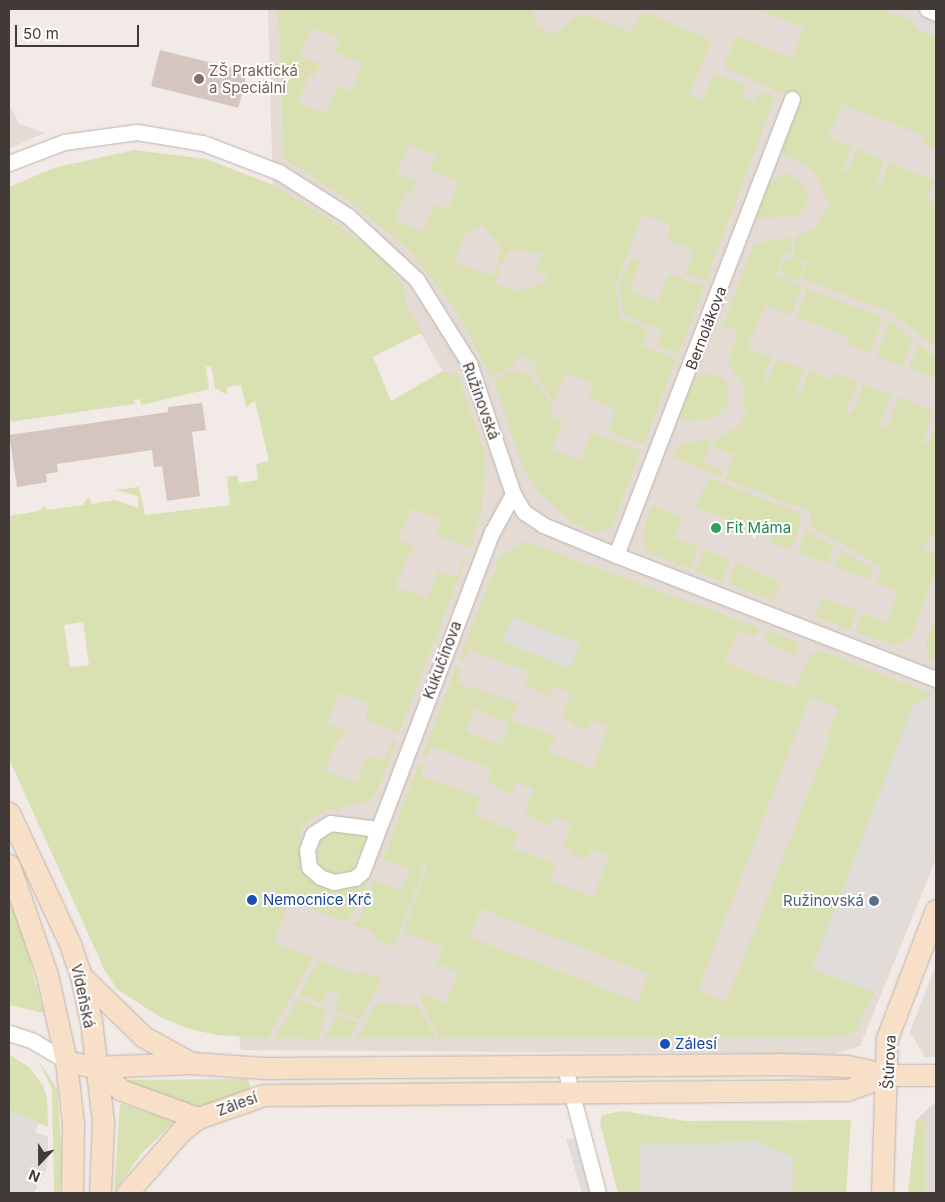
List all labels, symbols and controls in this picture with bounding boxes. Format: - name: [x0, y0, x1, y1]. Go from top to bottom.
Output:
- scale bar: [18, 15, 141, 47]
- text: 50 m: [23, 24, 59, 43]
- place label: ZŠ Praktická a Speciální: [209, 61, 298, 96]
- marker: ZŠ Praktická a Speciální: [193, 73, 205, 85]
- street label: Bernolákova: [682, 284, 730, 372]
- street label: Ružinovská: [459, 360, 503, 442]
- place label: Fit Máma: [726, 519, 791, 537]
- marker: Fit Máma: [710, 522, 722, 534]
- street label: Kukučínova: [419, 618, 465, 702]
- place label: Nemocnice Krč: [263, 891, 372, 909]
- place label: Ružinovská: [783, 892, 864, 910]
- marker: Nemocnice Krč: [245, 893, 259, 907]
- marker: Ružinovská: [868, 895, 880, 907]
- street label: Vídeňská: [67, 962, 99, 1030]
- street label: Štúrova: [879, 1034, 899, 1090]
- place label: Zálesí: [675, 1035, 717, 1053]
- marker: Zálesí: [659, 1038, 671, 1050]
- street label: Zálesí: [214, 1088, 260, 1120]
- north arrow: [15, 1137, 65, 1187]
- text: N: [26, 1166, 42, 1186]

